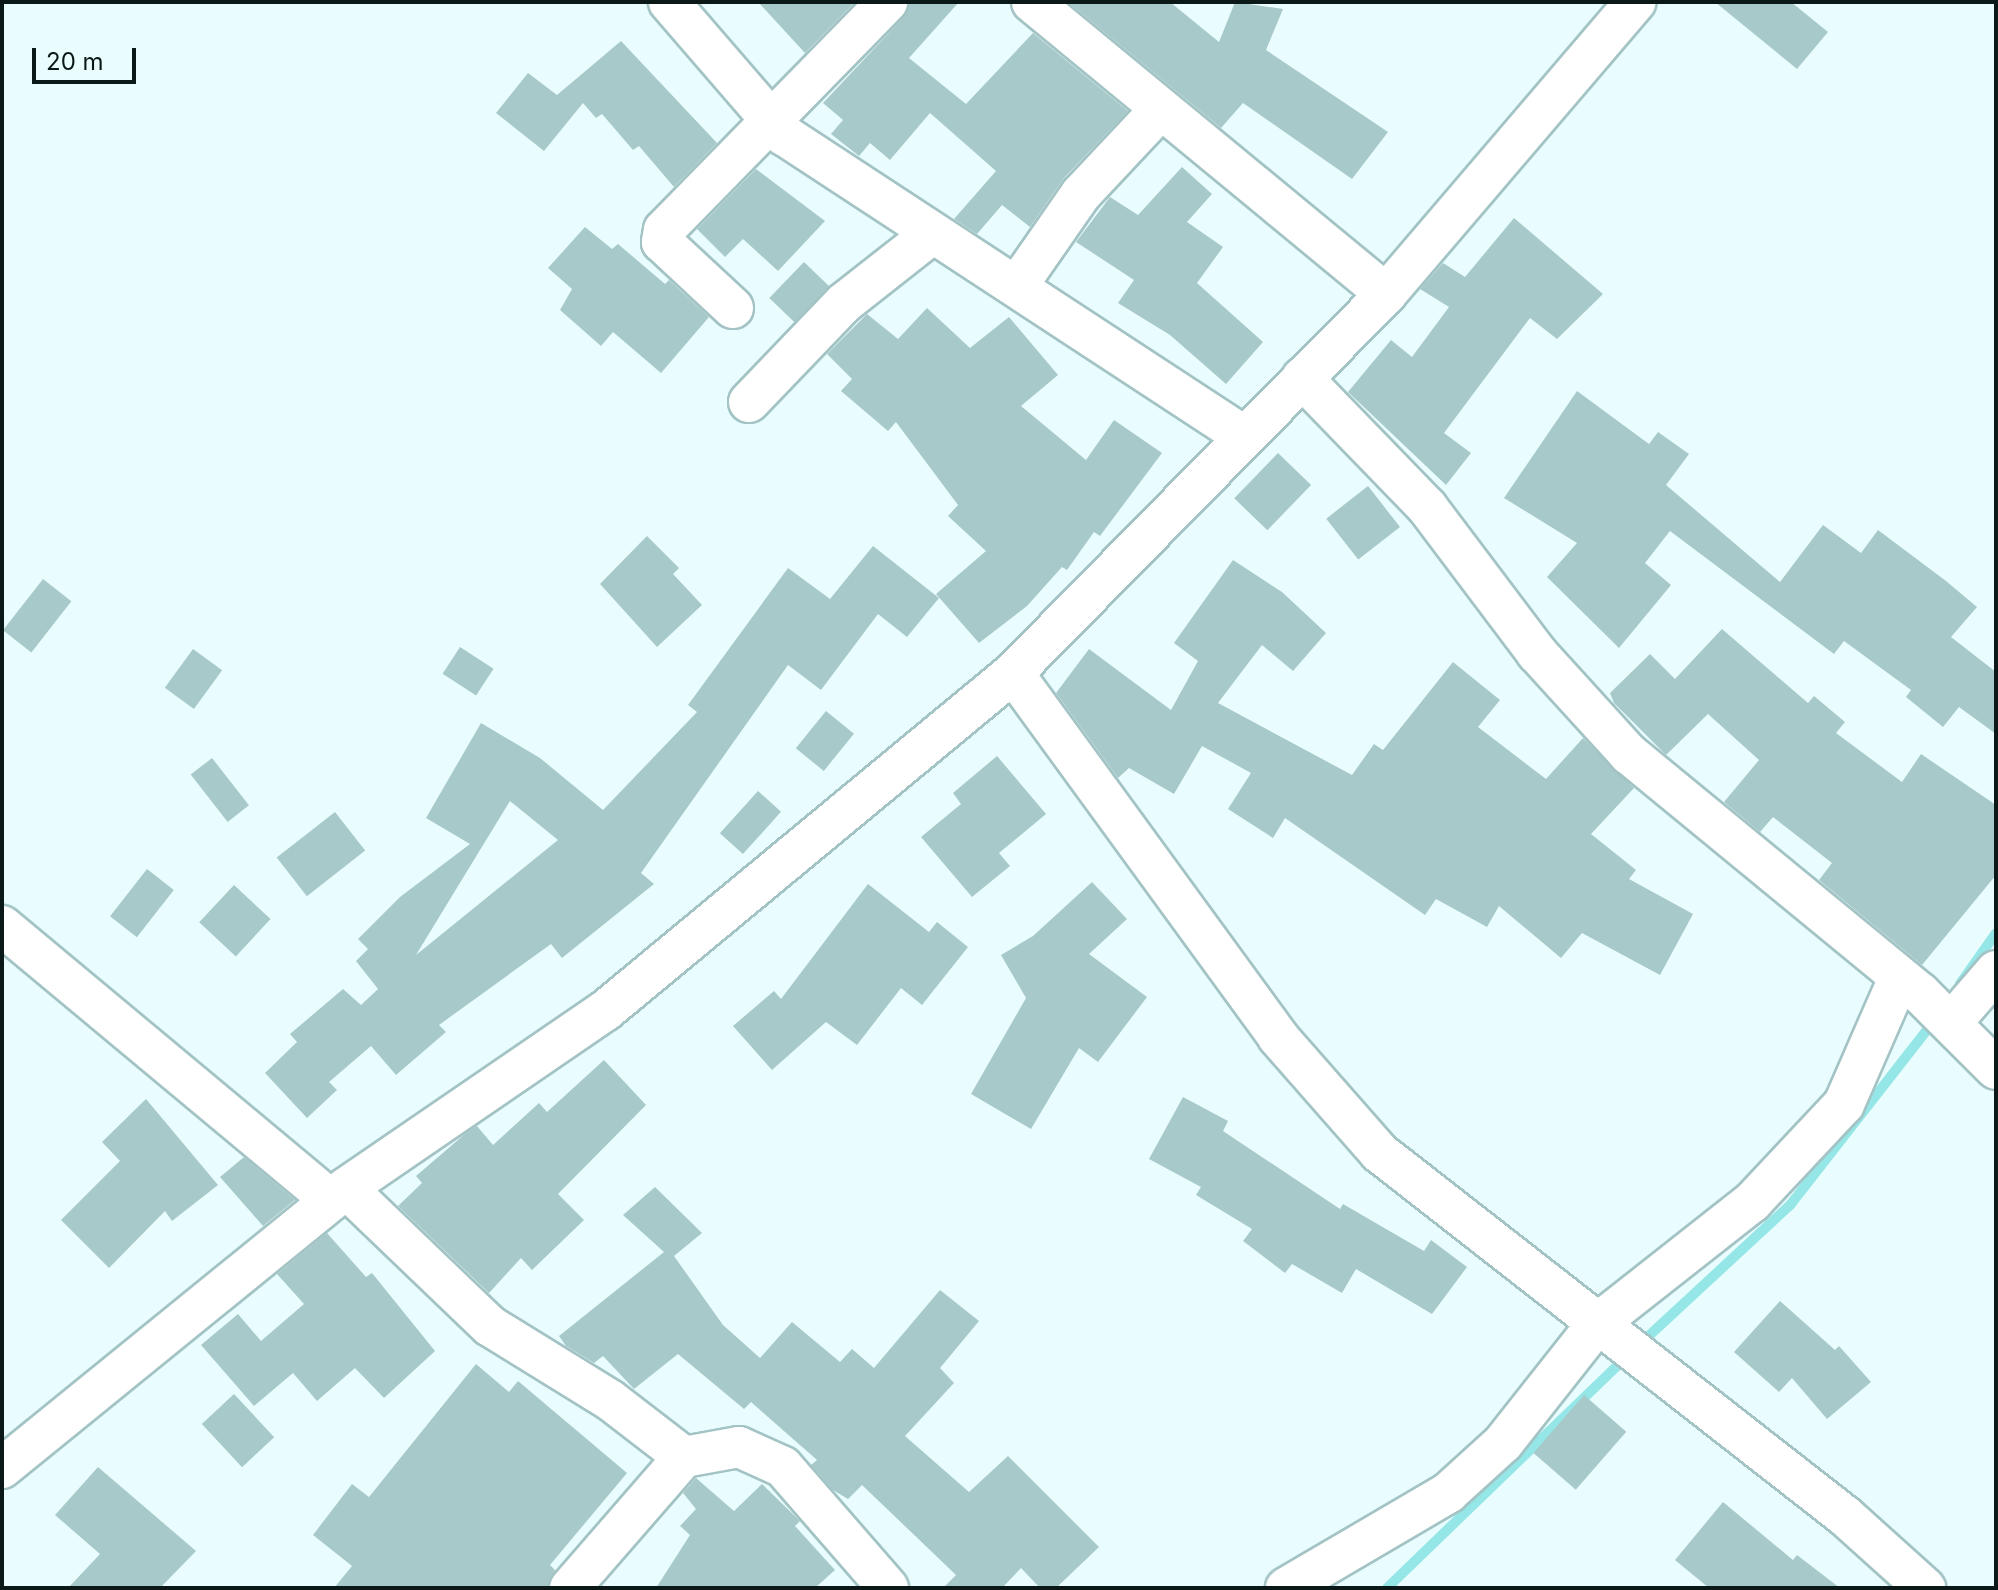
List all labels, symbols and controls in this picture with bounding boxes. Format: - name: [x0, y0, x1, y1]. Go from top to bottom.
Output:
- scale bar: [36, 32, 140, 82]
- text: 20 m: [46, 47, 104, 76]

